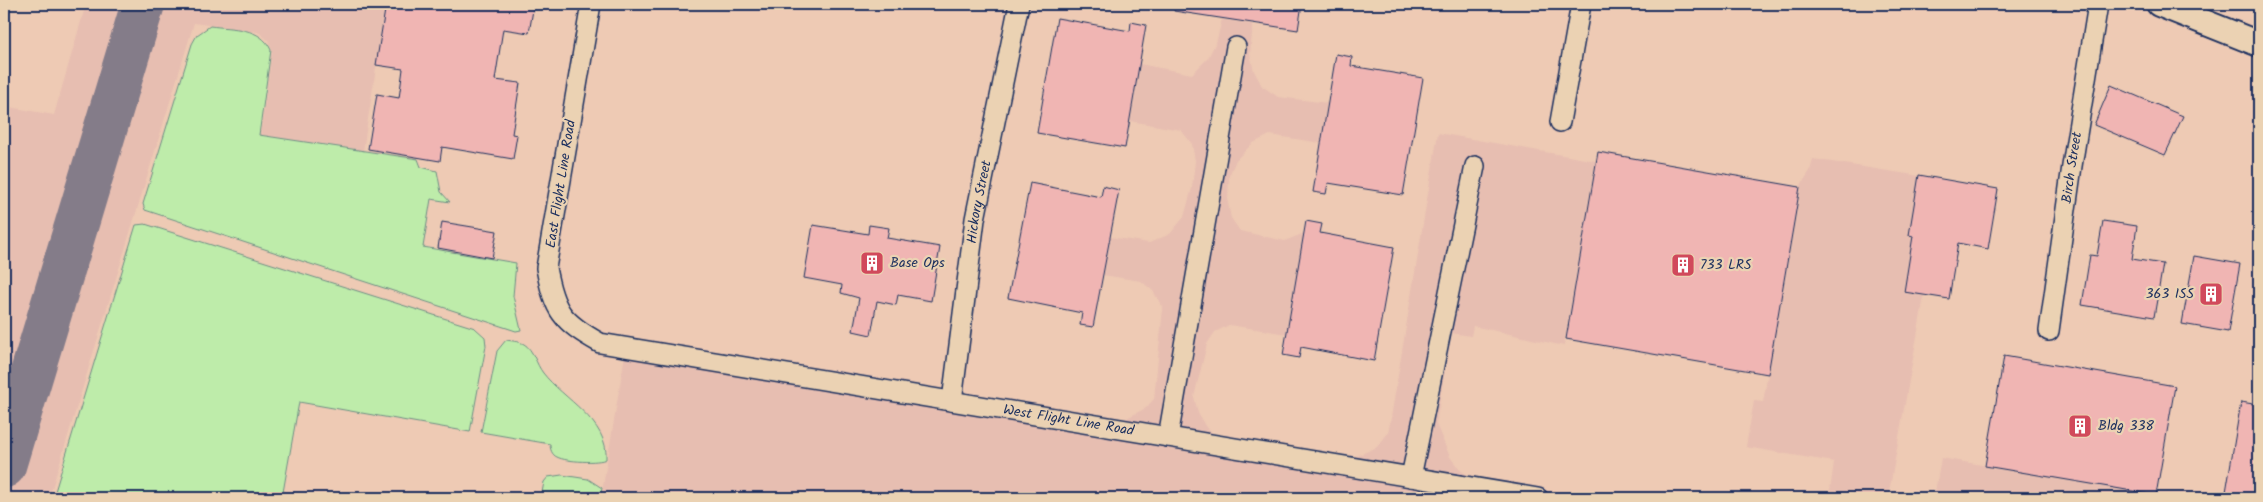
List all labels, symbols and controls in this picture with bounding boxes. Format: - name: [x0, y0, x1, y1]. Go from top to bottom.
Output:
- street label: East Flight Line Road: [540, 117, 582, 250]
- street label: Birch Street: [2056, 130, 2088, 205]
- street label: Hickory Street: [961, 158, 998, 245]
- building icon: Base Ops: [859, 250, 885, 276]
- place label: Base Ops: [890, 252, 945, 274]
- building icon: 733 LRS: [1670, 252, 1696, 278]
- place label: 733 LRS: [1700, 254, 1752, 276]
- building icon: 363 ISS: [2198, 281, 2224, 307]
- place label: 363 ISS: [2145, 283, 2195, 305]
- street label: West Flight Line Road: [1002, 399, 1137, 442]
- building icon: Bldg 338: [2067, 413, 2093, 439]
- place label: Bldg 338: [2098, 415, 2155, 437]

